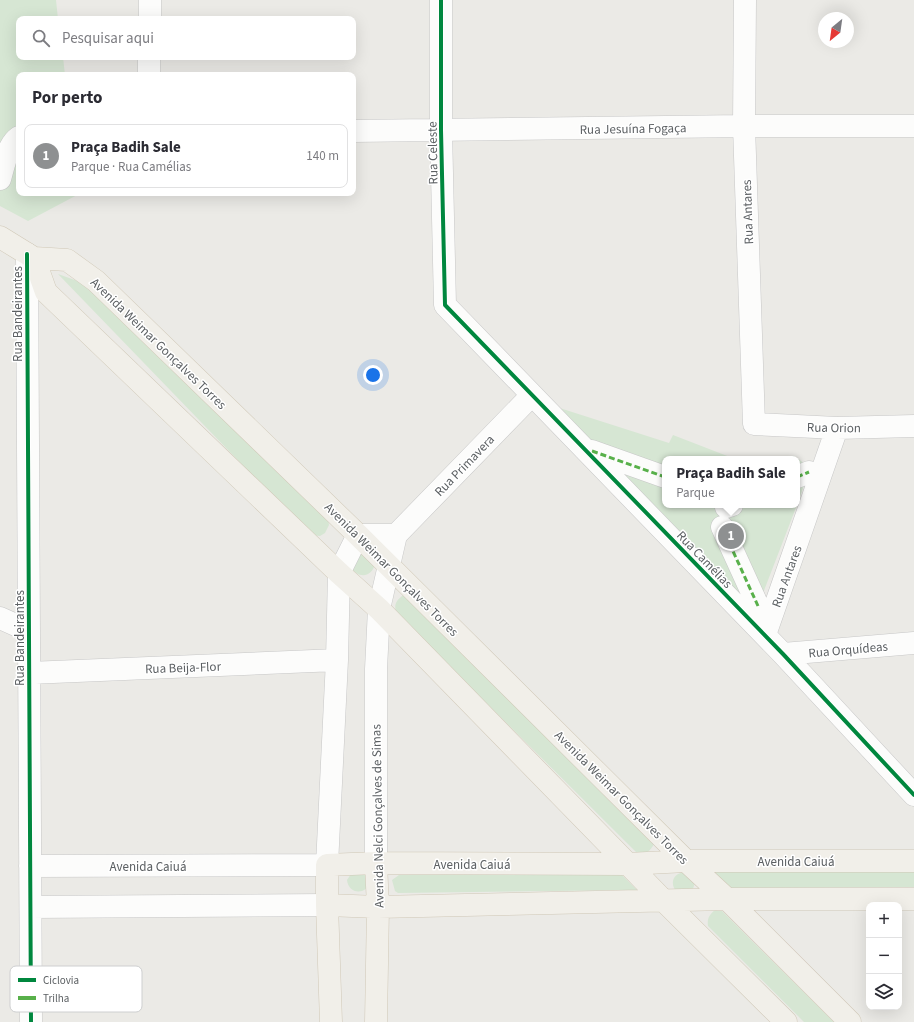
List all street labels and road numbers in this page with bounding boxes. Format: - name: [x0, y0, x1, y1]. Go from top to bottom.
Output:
- street label: Rua Jesuína Fogaça: [579, 119, 687, 139]
- street label: Rua Celeste: [423, 121, 443, 185]
- street label: Rua Antares: [738, 179, 758, 245]
- street label: Rua Bandeirantes: [9, 266, 27, 362]
- street label: Avenida Weimar Gonçalves Torres: [86, 274, 231, 414]
- street label: Rua Orion: [807, 419, 861, 437]
- street label: Rua Primavera: [431, 431, 499, 500]
- street label: Avenida Weimar Gonçalves Torres: [320, 499, 463, 641]
- street label: Rua Camélias: [672, 527, 737, 593]
- street label: Rua Antares: [767, 542, 807, 610]
- street label: Rua Bandeirantes: [11, 590, 29, 686]
- street label: Rua Orquídeas: [808, 638, 889, 662]
- street label: Rua Beija-Flor: [145, 658, 222, 678]
- street label: Avenida Nelci Gonçalves de Simas: [367, 724, 389, 908]
- street label: Avenida Weimar Gonçalves Torres: [550, 727, 693, 869]
- street label: Avenida Caiuá: [758, 853, 834, 871]
- street label: Avenida Caiuá: [434, 856, 510, 874]
- street label: Avenida Caiuá: [110, 858, 186, 876]

